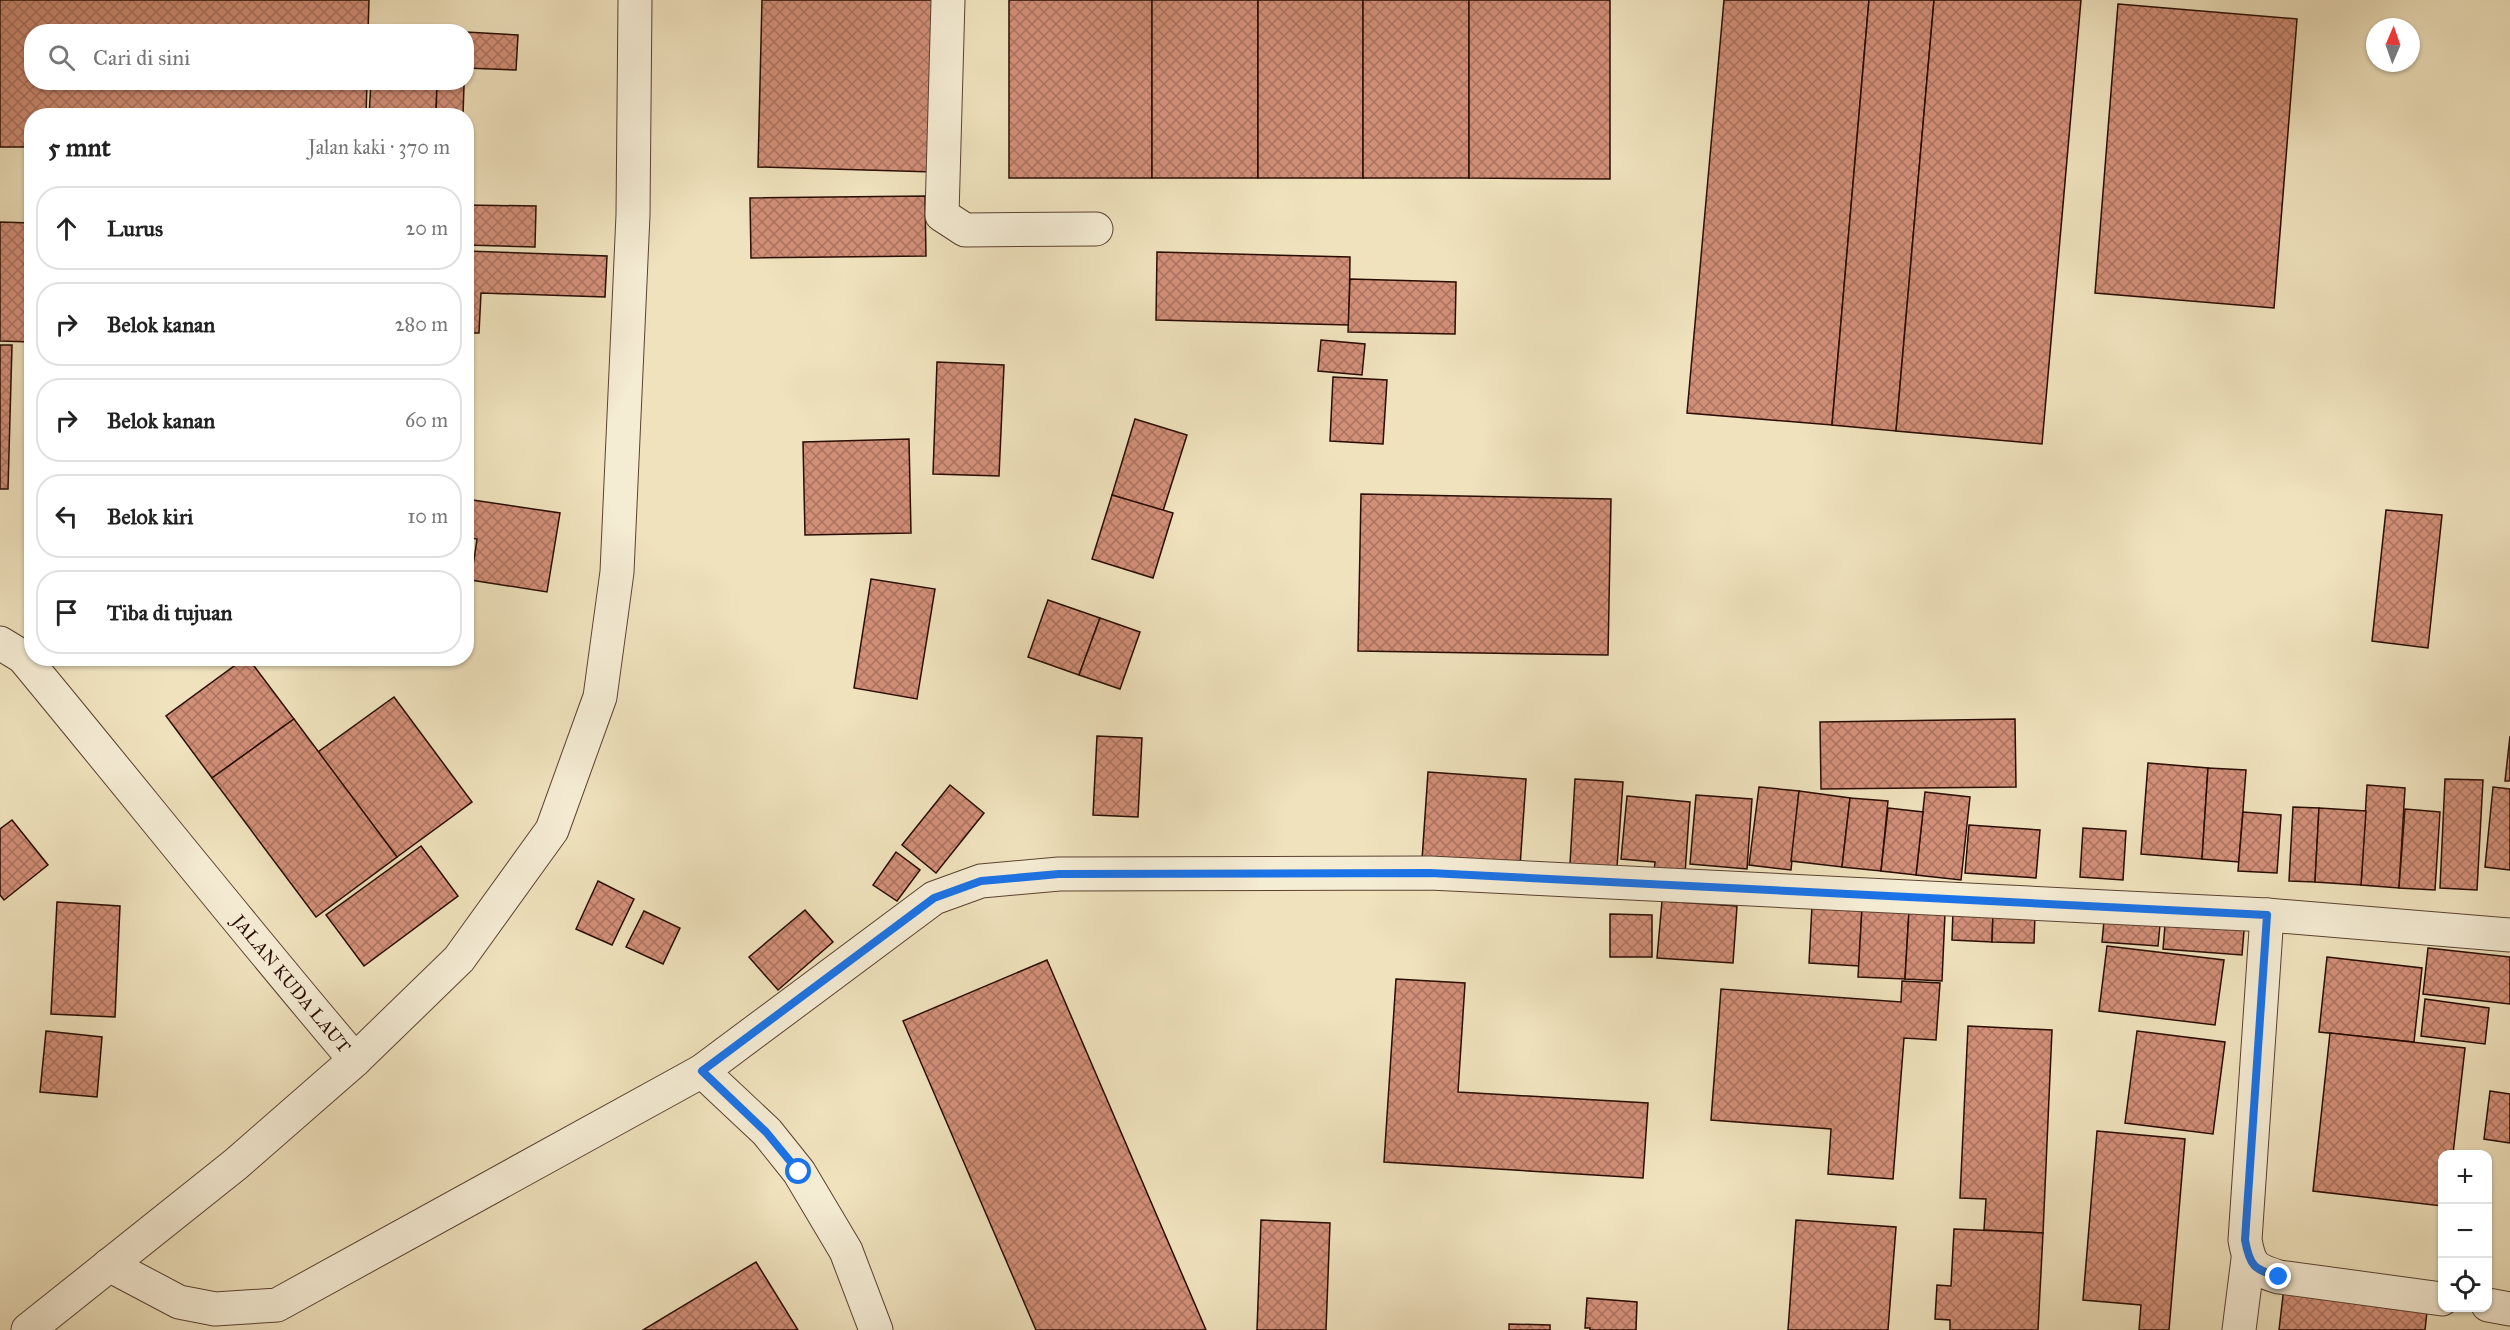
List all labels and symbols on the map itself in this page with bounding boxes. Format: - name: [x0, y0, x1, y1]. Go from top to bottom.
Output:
- north arrow: [2366, 18, 2420, 72]
- street label: JALAN KUDA LAUT: [226, 909, 355, 1057]
- route start: [785, 1158, 811, 1184]
- route end: [2265, 1263, 2291, 1289]

